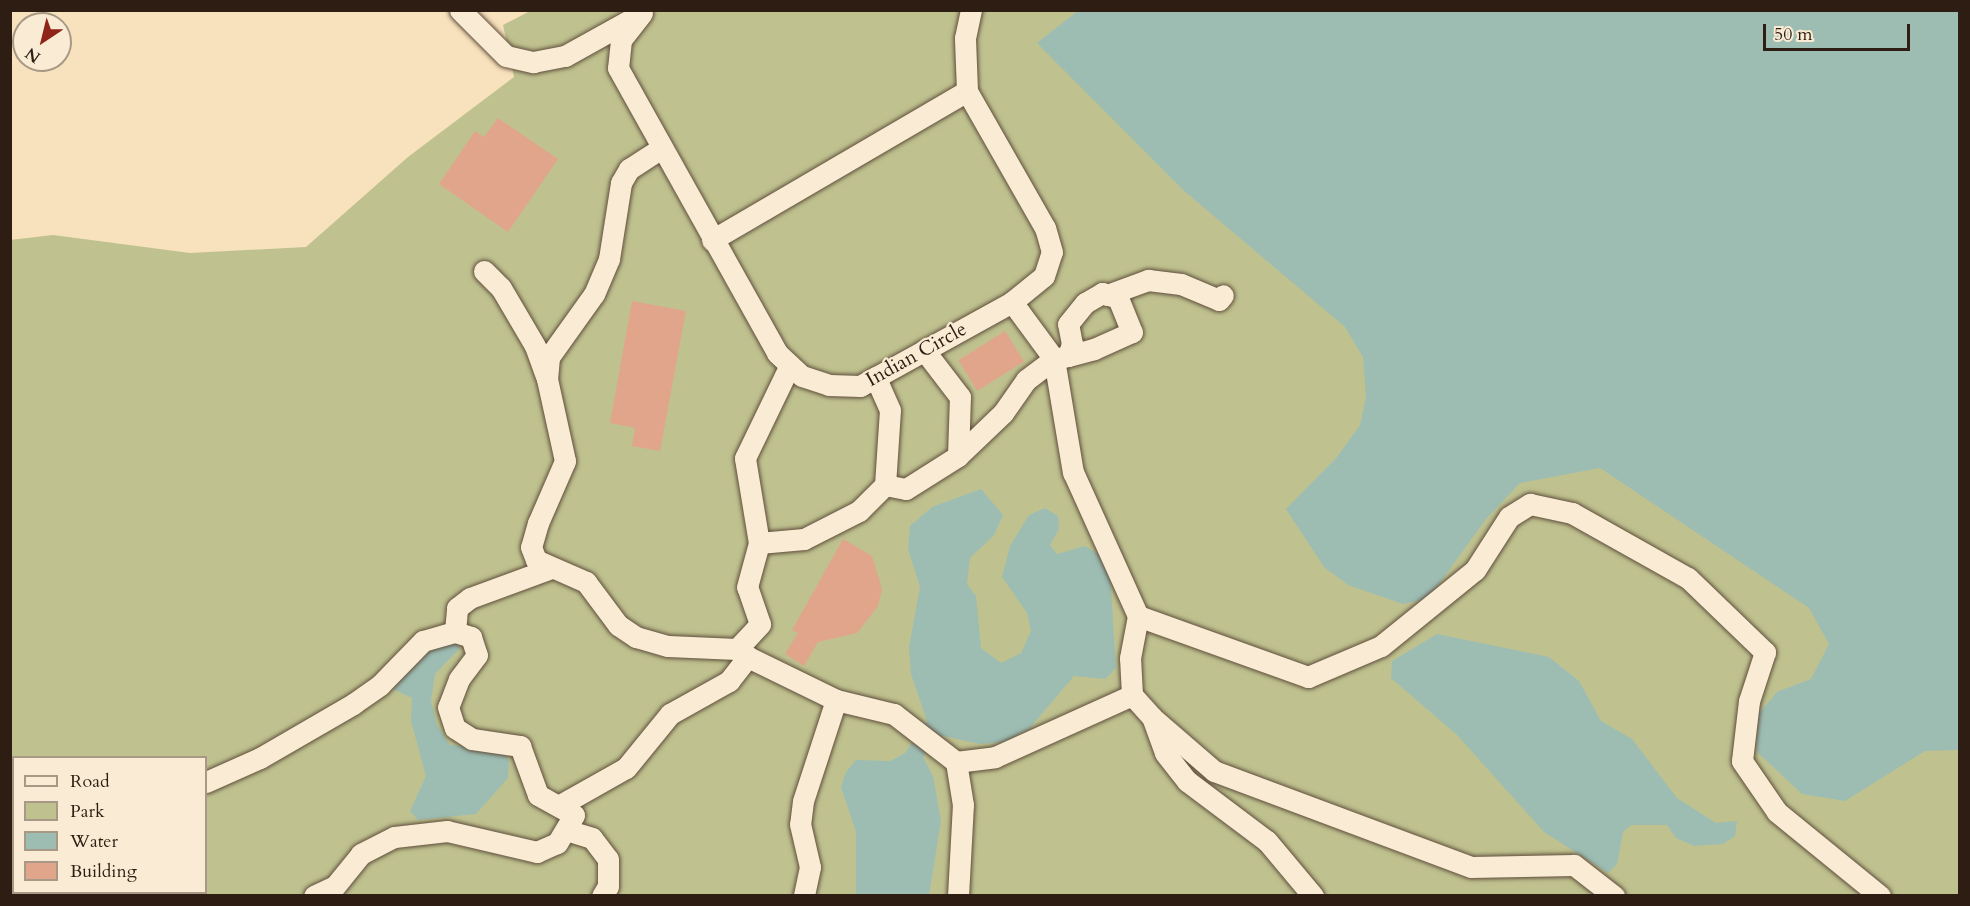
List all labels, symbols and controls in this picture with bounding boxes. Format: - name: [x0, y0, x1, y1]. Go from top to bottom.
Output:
- north arrow: [12, 12, 72, 72]
- scale bar: [1766, 12, 1913, 50]
- text: 50 m: [1774, 22, 1813, 47]
- text: N: [21, 42, 45, 68]
- street label: Indian Circle: [861, 317, 971, 391]
- legend: [12, 756, 207, 894]
- text: Road: [70, 769, 110, 794]
- text: Park: [70, 799, 105, 824]
- text: Water: [70, 829, 118, 854]
- text: Building: [70, 859, 137, 884]

